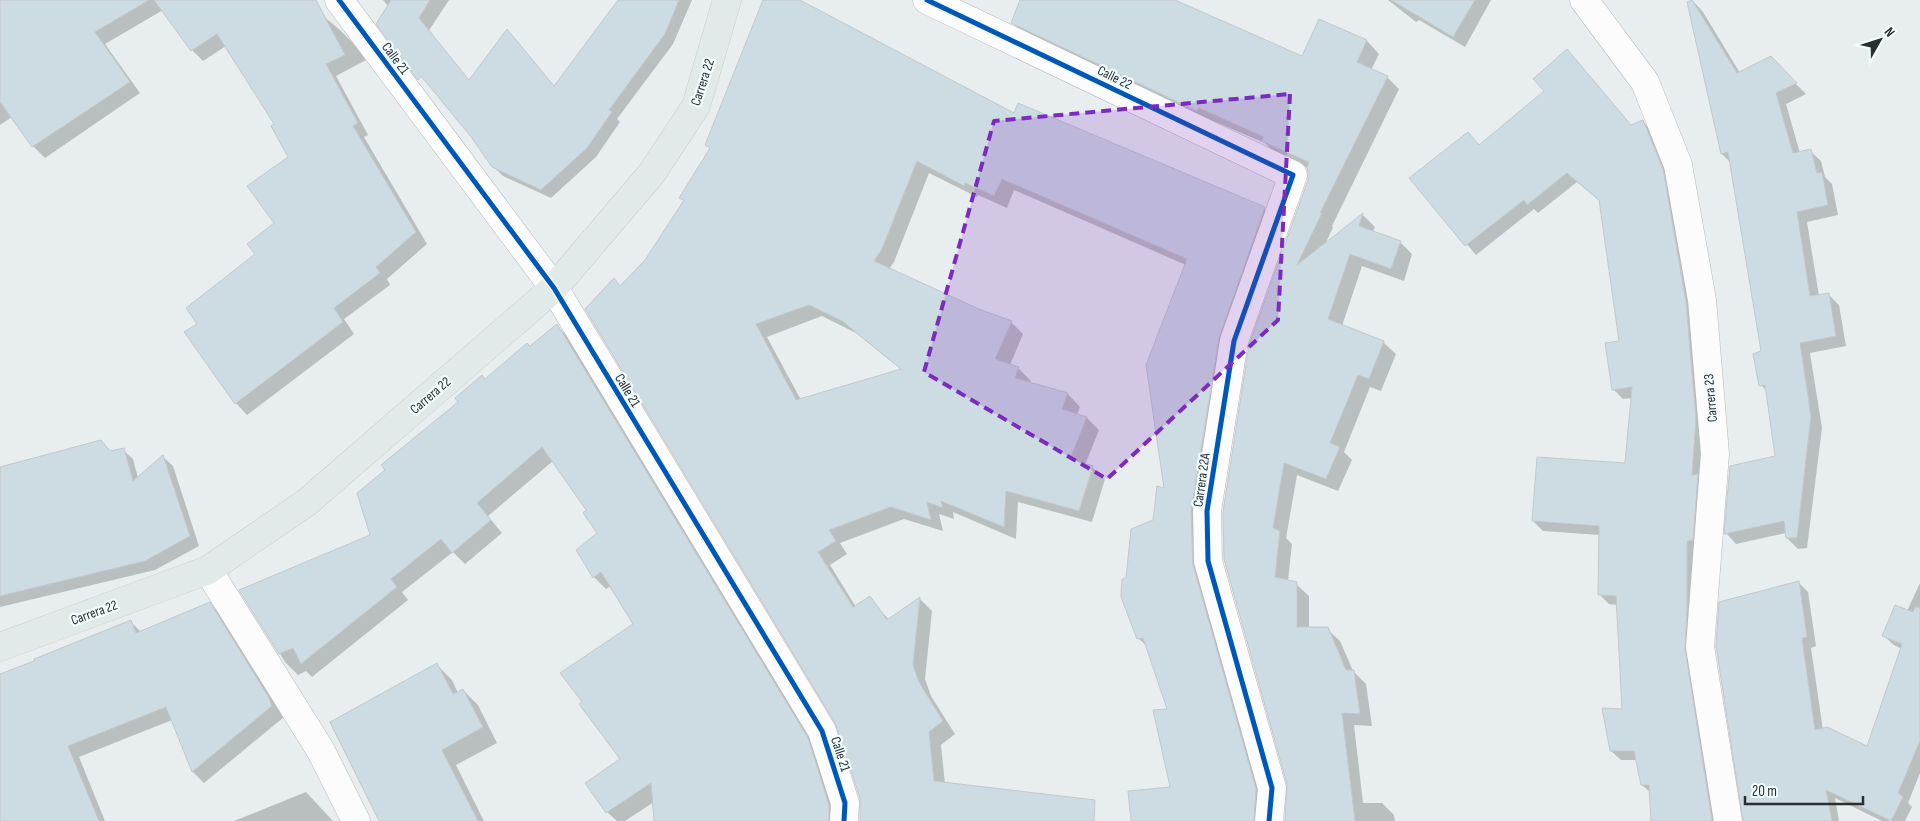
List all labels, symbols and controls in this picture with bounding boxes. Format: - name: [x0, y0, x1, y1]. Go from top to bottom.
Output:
- north arrow: [1855, 15, 1905, 65]
- text: N: [1881, 24, 1899, 40]
- street label: Calle 21: [378, 39, 413, 78]
- street label: Carrera 22: [687, 56, 718, 108]
- street label: Calle 22: [1095, 62, 1135, 93]
- street label: Calle 21: [611, 371, 644, 410]
- street label: Carrera 22: [407, 373, 454, 418]
- street label: Carrera 23: [1700, 373, 1721, 423]
- street label: Carrera 22A: [1189, 451, 1214, 508]
- street label: Carrera 22: [69, 596, 120, 629]
- street label: Calle 21: [827, 735, 854, 774]
- scale bar: [1745, 774, 1862, 806]
- text: 20 m: [1752, 782, 1777, 801]

